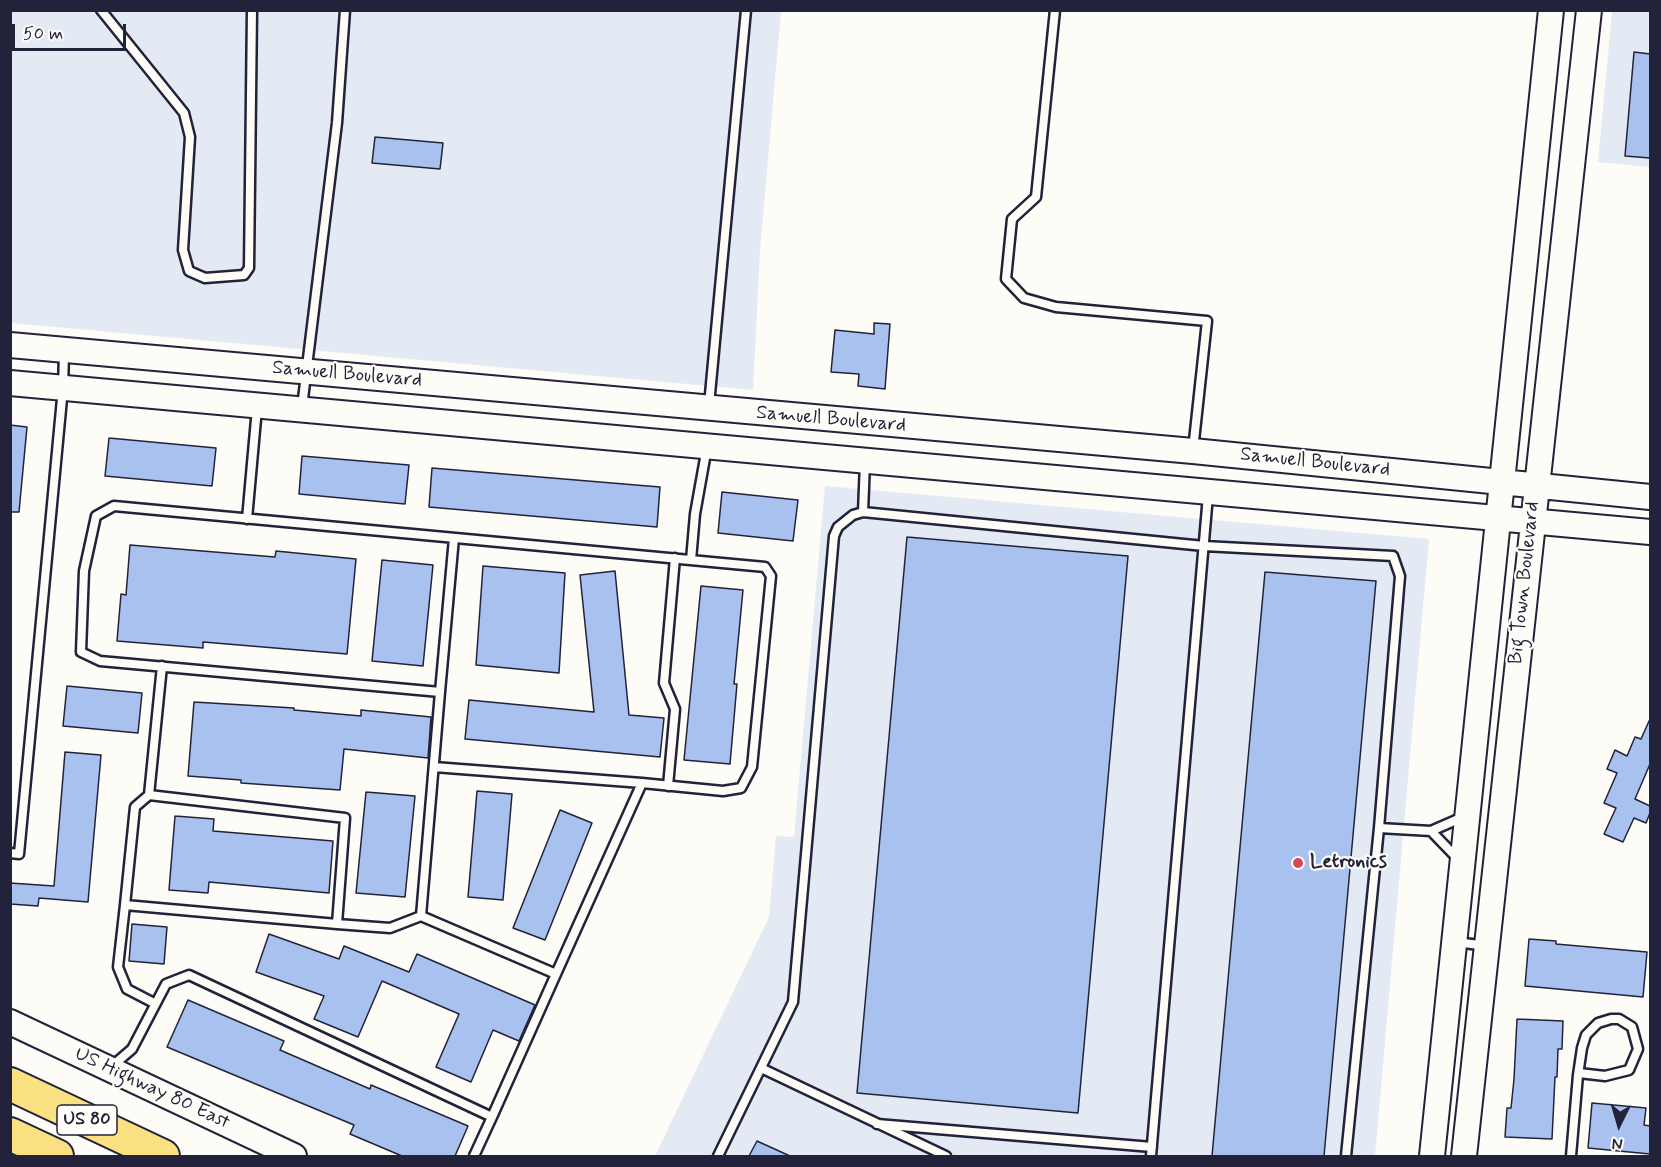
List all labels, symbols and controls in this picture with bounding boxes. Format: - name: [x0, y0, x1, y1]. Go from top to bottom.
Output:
- scale bar: [15, 12, 129, 50]
- text: 50 m: [23, 22, 63, 46]
- street label: Samuell Boulevard: [271, 356, 423, 394]
- street label: Samuell Boulevard: [755, 401, 907, 439]
- street label: Samuell Boulevard: [1239, 443, 1391, 483]
- street label: Big Town Boulevard: [1505, 500, 1545, 666]
- place label: Letronics: [1310, 851, 1387, 875]
- marker: Letronics: [1291, 856, 1305, 870]
- street label: US Highway 80 East: [71, 1043, 233, 1135]
- north arrow: [1589, 1095, 1649, 1155]
- road number: US 80: [57, 1105, 117, 1135]
- text: N: [1611, 1133, 1624, 1154]

